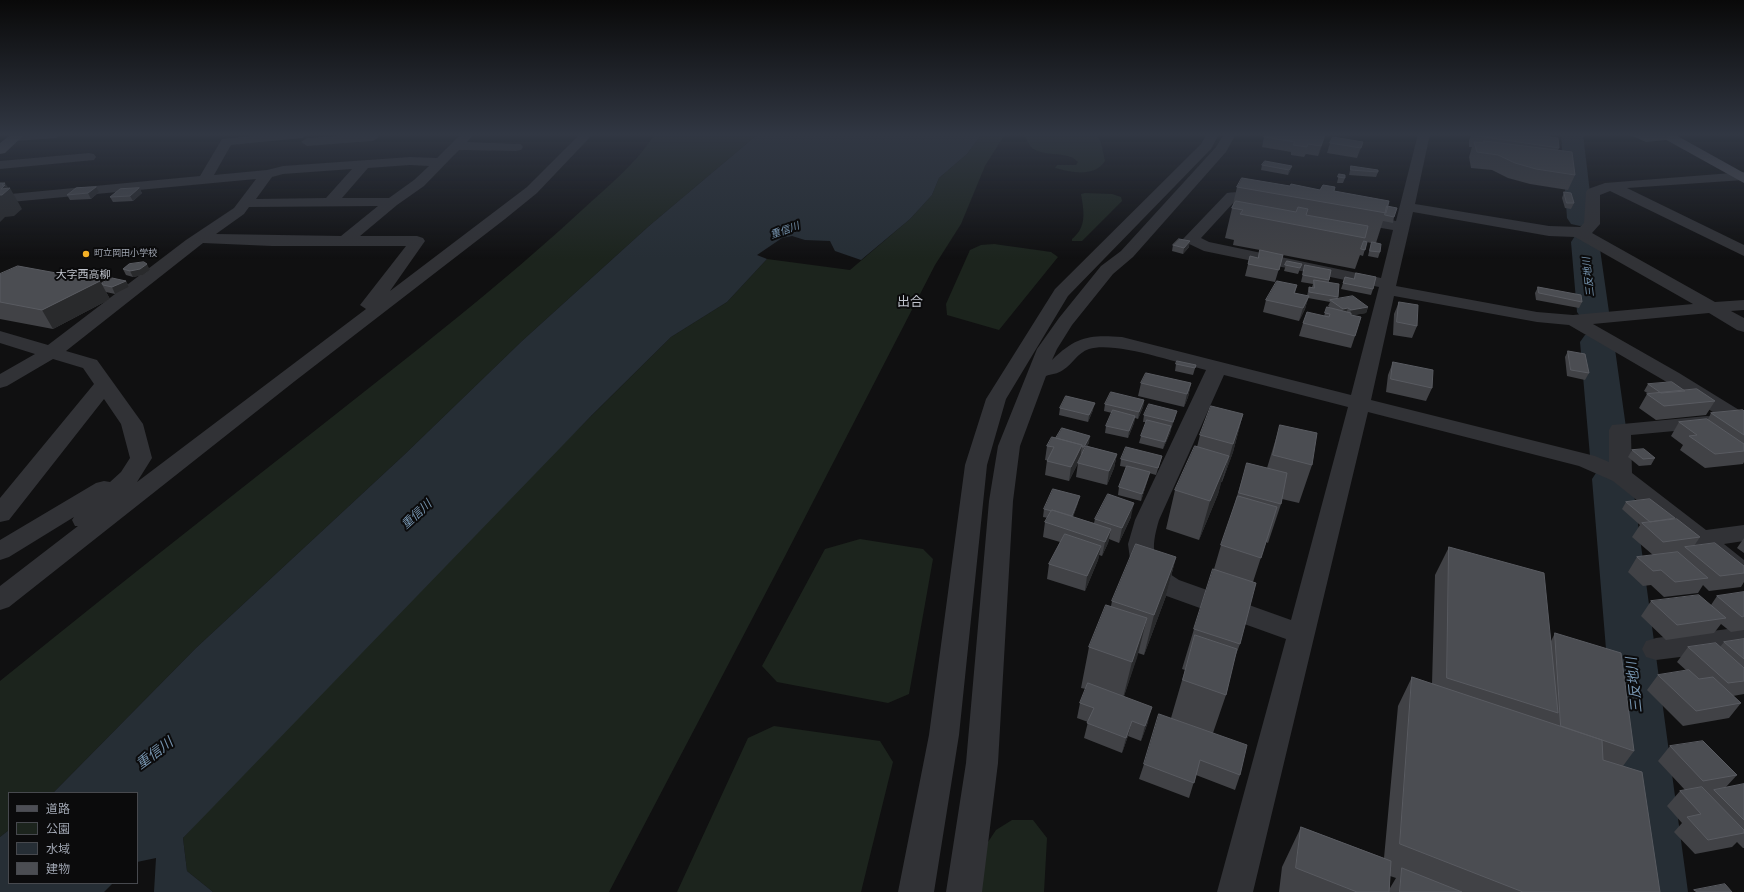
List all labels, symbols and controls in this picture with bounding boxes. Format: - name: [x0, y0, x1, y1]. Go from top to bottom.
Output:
- water label: 重信川: [769, 220, 801, 242]
- marker: 町立岡田小学校: [81, 249, 91, 259]
- place label: 町立岡田小学校: [94, 249, 157, 259]
- water label: 三反地川: [1581, 256, 1597, 298]
- district label: 大字西高柳: [56, 268, 110, 282]
- district label: 出合: [897, 295, 923, 311]
- water label: 重信川: [399, 497, 435, 533]
- water label: 三反地川: [1624, 656, 1646, 714]
- water label: 重信川: [133, 735, 177, 773]
- legend: [8, 792, 138, 884]
- text: 道路: [46, 802, 70, 817]
- text: 公園: [46, 822, 70, 837]
- text: 水域: [46, 842, 70, 857]
- text: 建物: [46, 862, 70, 877]

